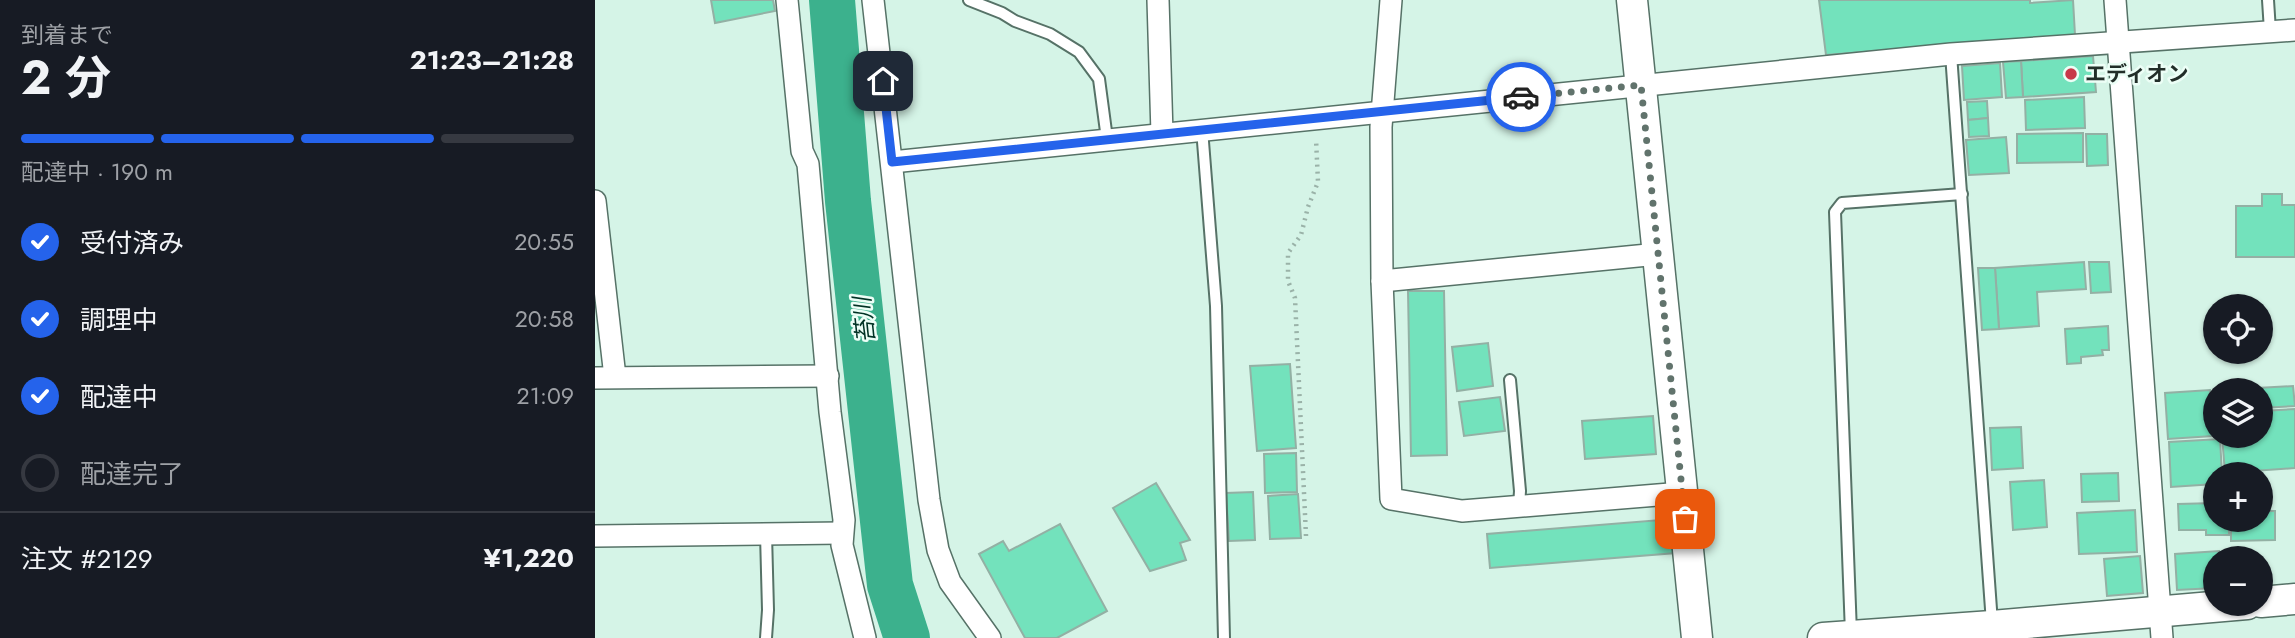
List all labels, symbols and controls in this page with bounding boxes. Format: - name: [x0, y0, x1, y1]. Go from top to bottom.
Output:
- text: 到着まで: [21, 18, 113, 52]
- text: 21:23–21:28: [410, 41, 574, 79]
- text: 2 分: [21, 45, 111, 111]
- pin: [853, 51, 913, 111]
- place label: エディオン: [2085, 59, 2189, 89]
- icon: home: [864, 62, 902, 100]
- courier: [1486, 62, 1556, 132]
- marker: エディオン: [2063, 66, 2079, 82]
- icon: car: [1502, 78, 1540, 116]
- text: 配達中 · 190 m: [21, 155, 173, 189]
- icon: check: [21, 223, 59, 261]
- text: 受付済み: [80, 224, 184, 262]
- text: 20:55: [514, 225, 574, 259]
- water label: 苔川: [844, 292, 883, 345]
- map controls: [2203, 294, 2273, 616]
- button: locate: [2203, 294, 2273, 364]
- icon: check: [21, 300, 59, 338]
- text: 調理中: [80, 301, 158, 339]
- text: 20:58: [515, 302, 574, 336]
- icon: check: [21, 377, 59, 415]
- text: 配達中: [80, 378, 158, 416]
- button: layers: [2203, 378, 2273, 448]
- text: 21:09: [517, 379, 574, 413]
- text: 配達完了: [80, 455, 184, 493]
- button: +: [2203, 462, 2273, 532]
- pin: [1655, 489, 1715, 549]
- icon: bag: [1666, 500, 1704, 538]
- text: ¥1,220: [484, 539, 574, 577]
- text: 注文 #2129: [21, 540, 153, 578]
- button: −: [2203, 546, 2273, 616]

